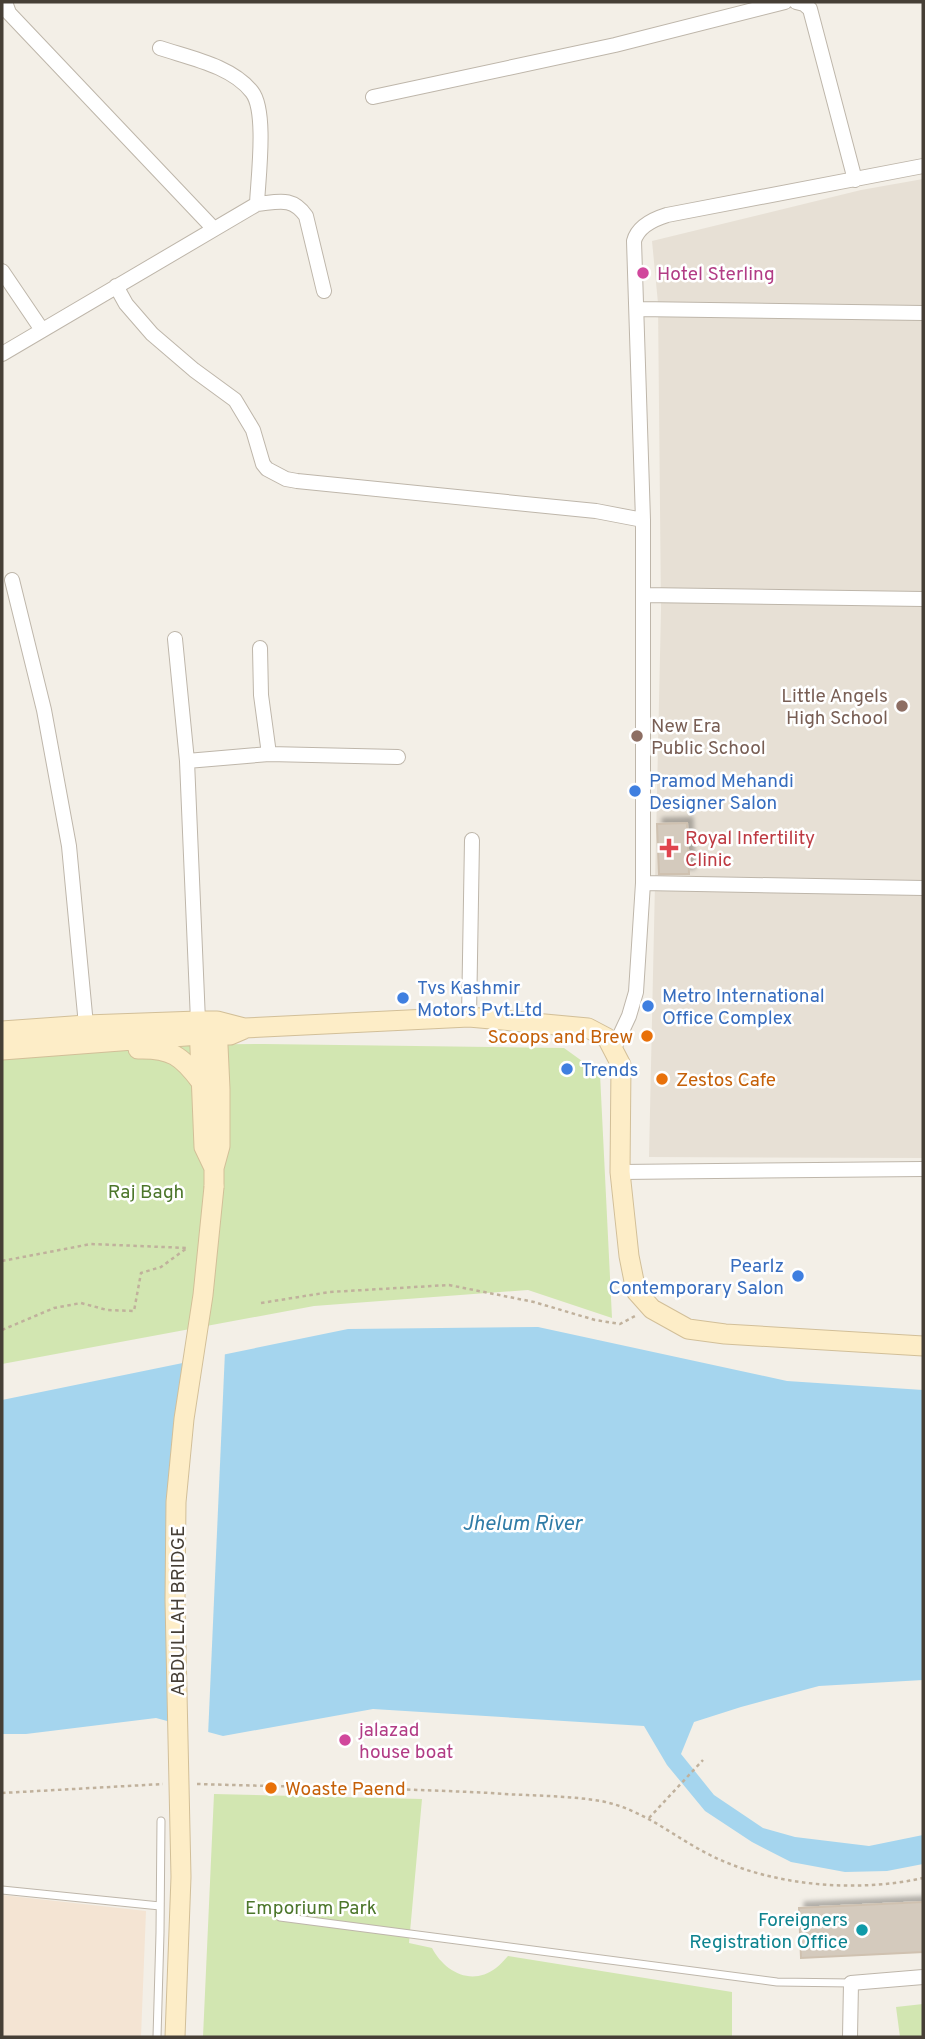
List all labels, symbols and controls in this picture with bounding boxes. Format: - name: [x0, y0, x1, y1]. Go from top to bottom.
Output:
- place label: Hotel Sterling: [657, 263, 775, 287]
- marker: Hotel Sterling: [635, 265, 651, 281]
- place label: Little Angels High School: [781, 685, 888, 731]
- marker: Little Angels High School: [894, 698, 910, 714]
- place label: New Era Public School: [651, 715, 766, 761]
- marker: New Era Public School: [629, 728, 645, 744]
- place label: Pramod Mehandi Designer Salon: [649, 770, 794, 816]
- marker: Pramod Mehandi Designer Salon: [627, 783, 643, 799]
- place label: Royal Infertility Clinic: [685, 827, 815, 873]
- marker: Royal Infertility Clinic: [659, 838, 679, 858]
- place label: Tvs Kashmir Motors Pvt.Ltd: [417, 977, 542, 1023]
- place label: Metro International Office Complex: [662, 985, 825, 1031]
- marker: Tvs Kashmir Motors Pvt.Ltd: [395, 990, 411, 1006]
- marker: Metro International Office Complex: [640, 998, 656, 1014]
- place label: Scoops and Brew: [488, 1026, 633, 1050]
- marker: Scoops and Brew: [639, 1028, 655, 1044]
- place label: Trends: [581, 1059, 638, 1083]
- marker: Trends: [559, 1061, 575, 1077]
- place label: Zestos Cafe: [676, 1069, 776, 1093]
- marker: Zestos Cafe: [654, 1071, 670, 1087]
- park label: Raj Bagh: [108, 1181, 184, 1205]
- place label: Pearlz Contemporary Salon: [609, 1255, 784, 1301]
- marker: Pearlz Contemporary Salon: [790, 1268, 806, 1284]
- water label: Jhelum River: [462, 1511, 584, 1538]
- street label: ABDULLAH BRIDGE: [167, 1526, 191, 1696]
- place label: jalazad house boat: [358, 1719, 453, 1765]
- marker: jalazad house boat: [337, 1732, 353, 1748]
- place label: Woaste Paend: [285, 1778, 406, 1802]
- marker: Woaste Paend: [263, 1780, 279, 1796]
- park label: Emporium Park: [245, 1897, 377, 1921]
- place label: Foreigners Registration Office: [689, 1909, 848, 1955]
- marker: Foreigners Registration Office: [854, 1922, 870, 1938]

